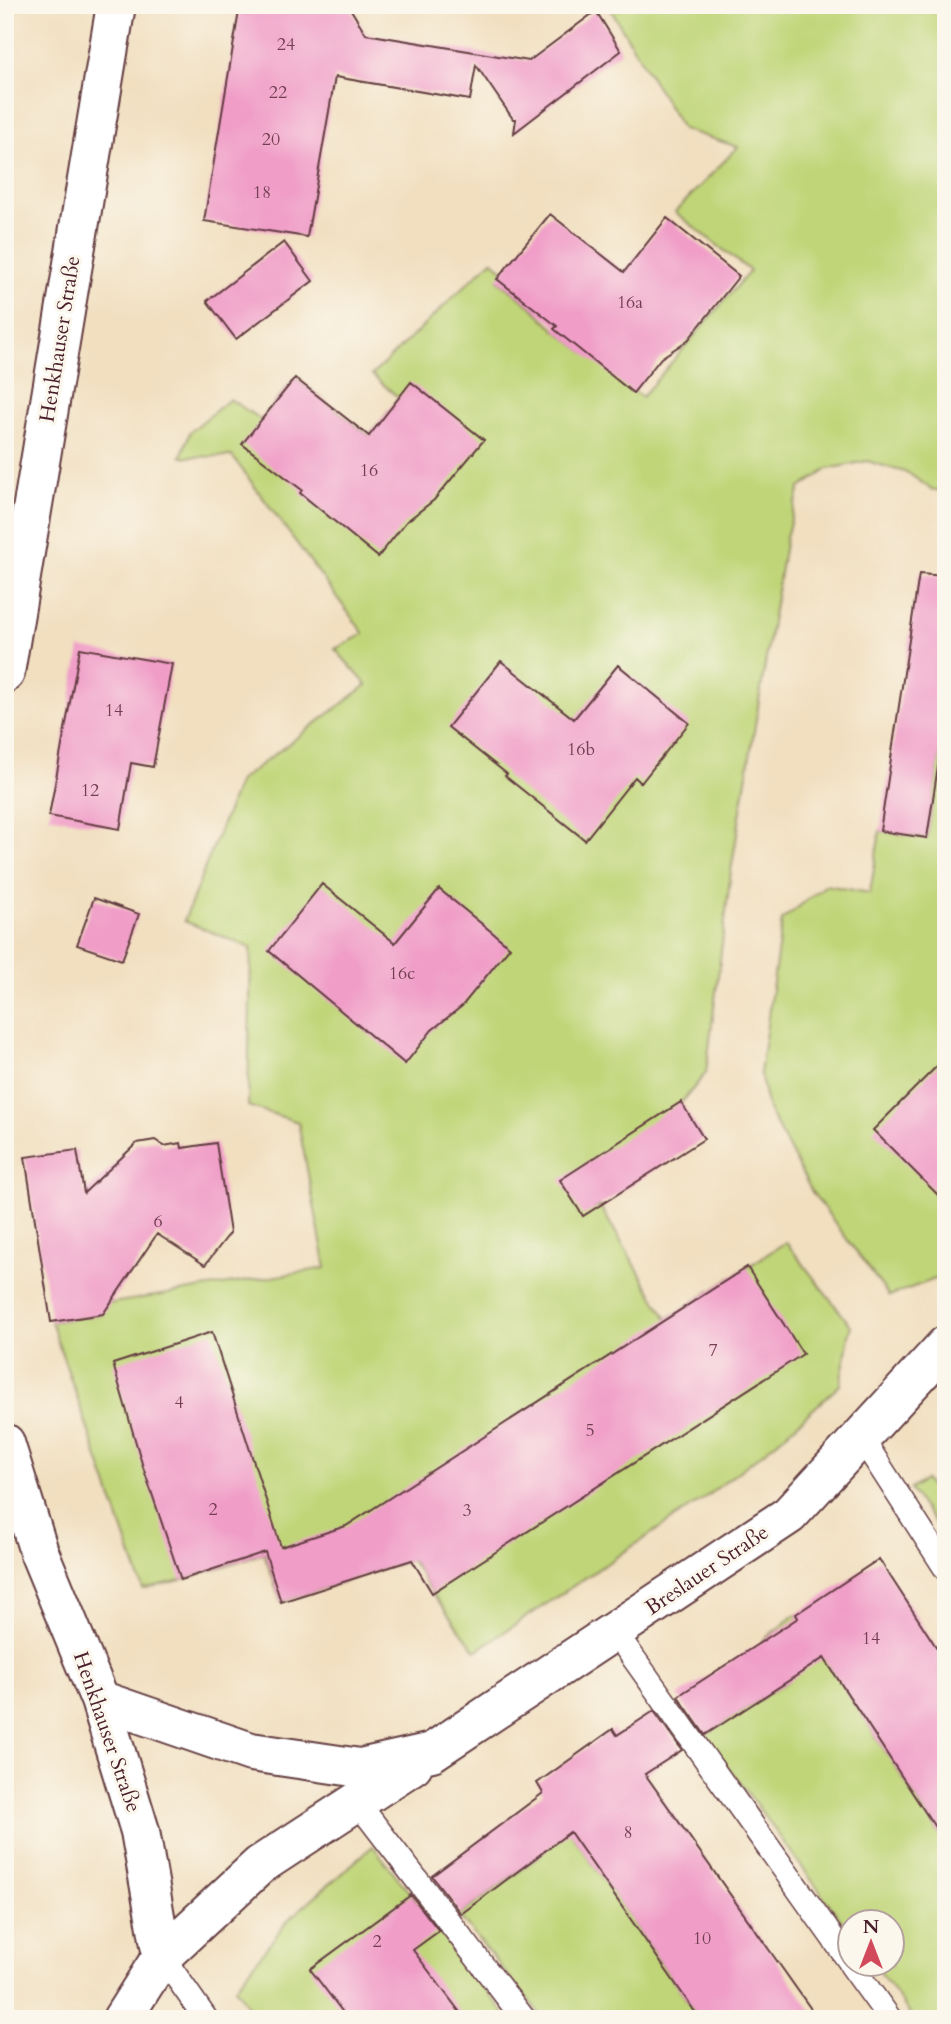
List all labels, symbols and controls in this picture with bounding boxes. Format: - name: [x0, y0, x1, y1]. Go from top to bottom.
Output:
- house number: 24: [277, 32, 295, 57]
- house number: 22: [269, 80, 287, 105]
- house number: 20: [262, 127, 280, 152]
- house number: 18: [253, 180, 271, 205]
- street label: Henkhauser Straße: [33, 254, 87, 424]
- house number: 16a: [617, 290, 643, 315]
- house number: 16: [360, 458, 378, 483]
- house number: 14: [105, 698, 123, 723]
- house number: 16b: [567, 737, 595, 762]
- house number: 12: [81, 778, 99, 803]
- house number: 16c: [389, 961, 415, 986]
- house number: 6: [153, 1209, 163, 1234]
- house number: 7: [708, 1338, 718, 1363]
- house number: 4: [174, 1390, 184, 1415]
- house number: 5: [585, 1418, 595, 1443]
- house number: 2: [208, 1497, 218, 1522]
- house number: 3: [462, 1498, 472, 1523]
- street label: Breslauer Straße: [640, 1518, 774, 1622]
- house number: 14: [862, 1626, 880, 1651]
- street label: Henkhauser Straße: [66, 1648, 148, 1816]
- house number: 8: [623, 1820, 633, 1845]
- north arrow: [836, 1909, 906, 1979]
- text: N: [863, 1914, 880, 1940]
- house number: 10: [693, 1926, 711, 1951]
- house number: 2: [372, 1929, 382, 1954]

